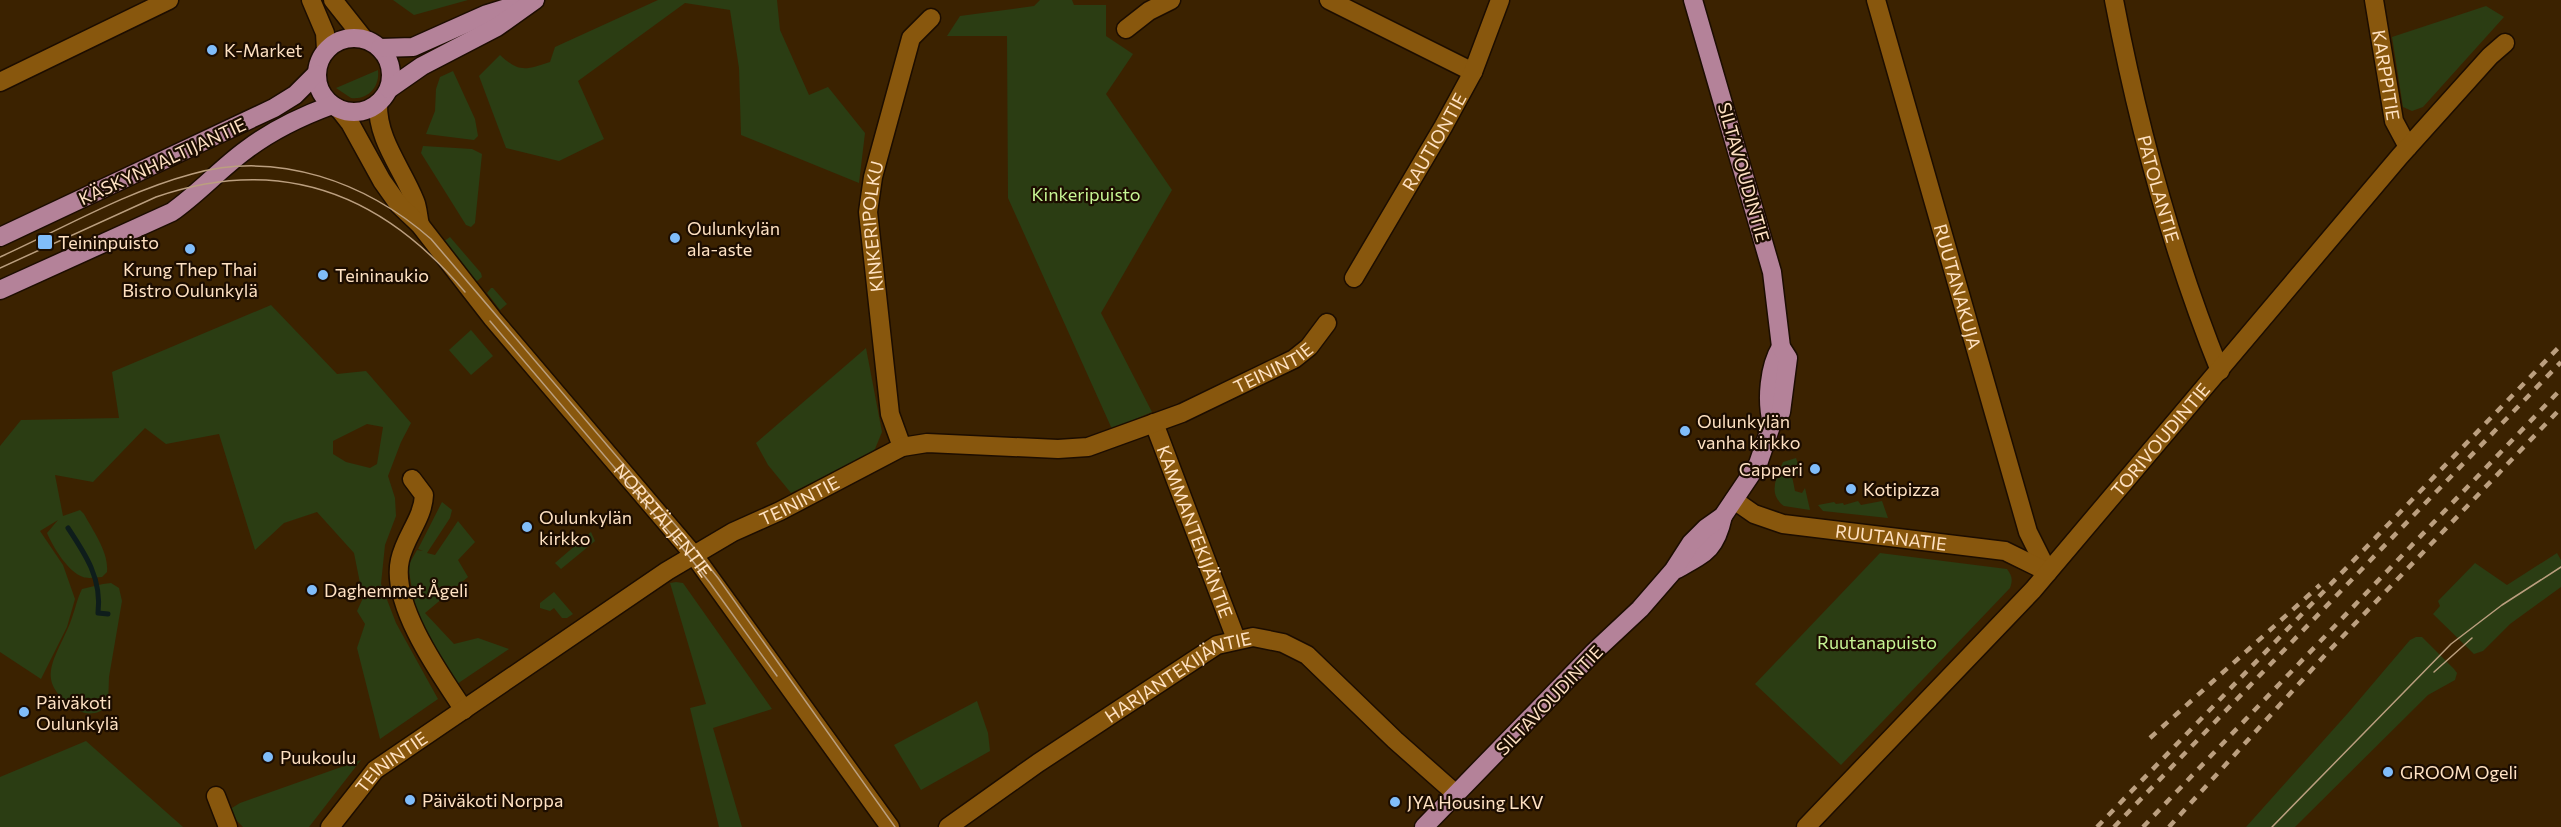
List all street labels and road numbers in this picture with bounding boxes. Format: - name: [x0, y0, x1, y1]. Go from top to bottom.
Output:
- street label: KARPPITIE: [2368, 28, 2405, 122]
- street label: RAUTIONTIE: [1397, 89, 1471, 195]
- street label: SILTAVOUDINTIE: [1714, 100, 1774, 244]
- street label: KÄSKYNHALTIJANTIE: [75, 113, 249, 209]
- street label: PATOLANTIE: [2133, 133, 2184, 245]
- street label: KINKERIPOLKU: [857, 158, 888, 293]
- street label: RUUTANAKUJA: [1930, 221, 1986, 352]
- street label: TEININTIE: [1230, 338, 1317, 398]
- street label: TORIVOUDINTIE: [2106, 378, 2214, 501]
- street label: KAMMANTEKIJÄNTIE: [1152, 442, 1238, 621]
- street label: NORRTÄLJENTIE: [610, 459, 717, 581]
- street label: TEININTIE: [756, 471, 843, 530]
- street label: RUUTANATIE: [1834, 519, 1948, 555]
- street label: HARJANTEKIJÄNTIE: [1100, 627, 1253, 727]
- street label: SILTAVOUDINTIE: [1491, 641, 1607, 759]
- street label: TEININTIE: [350, 727, 431, 797]

